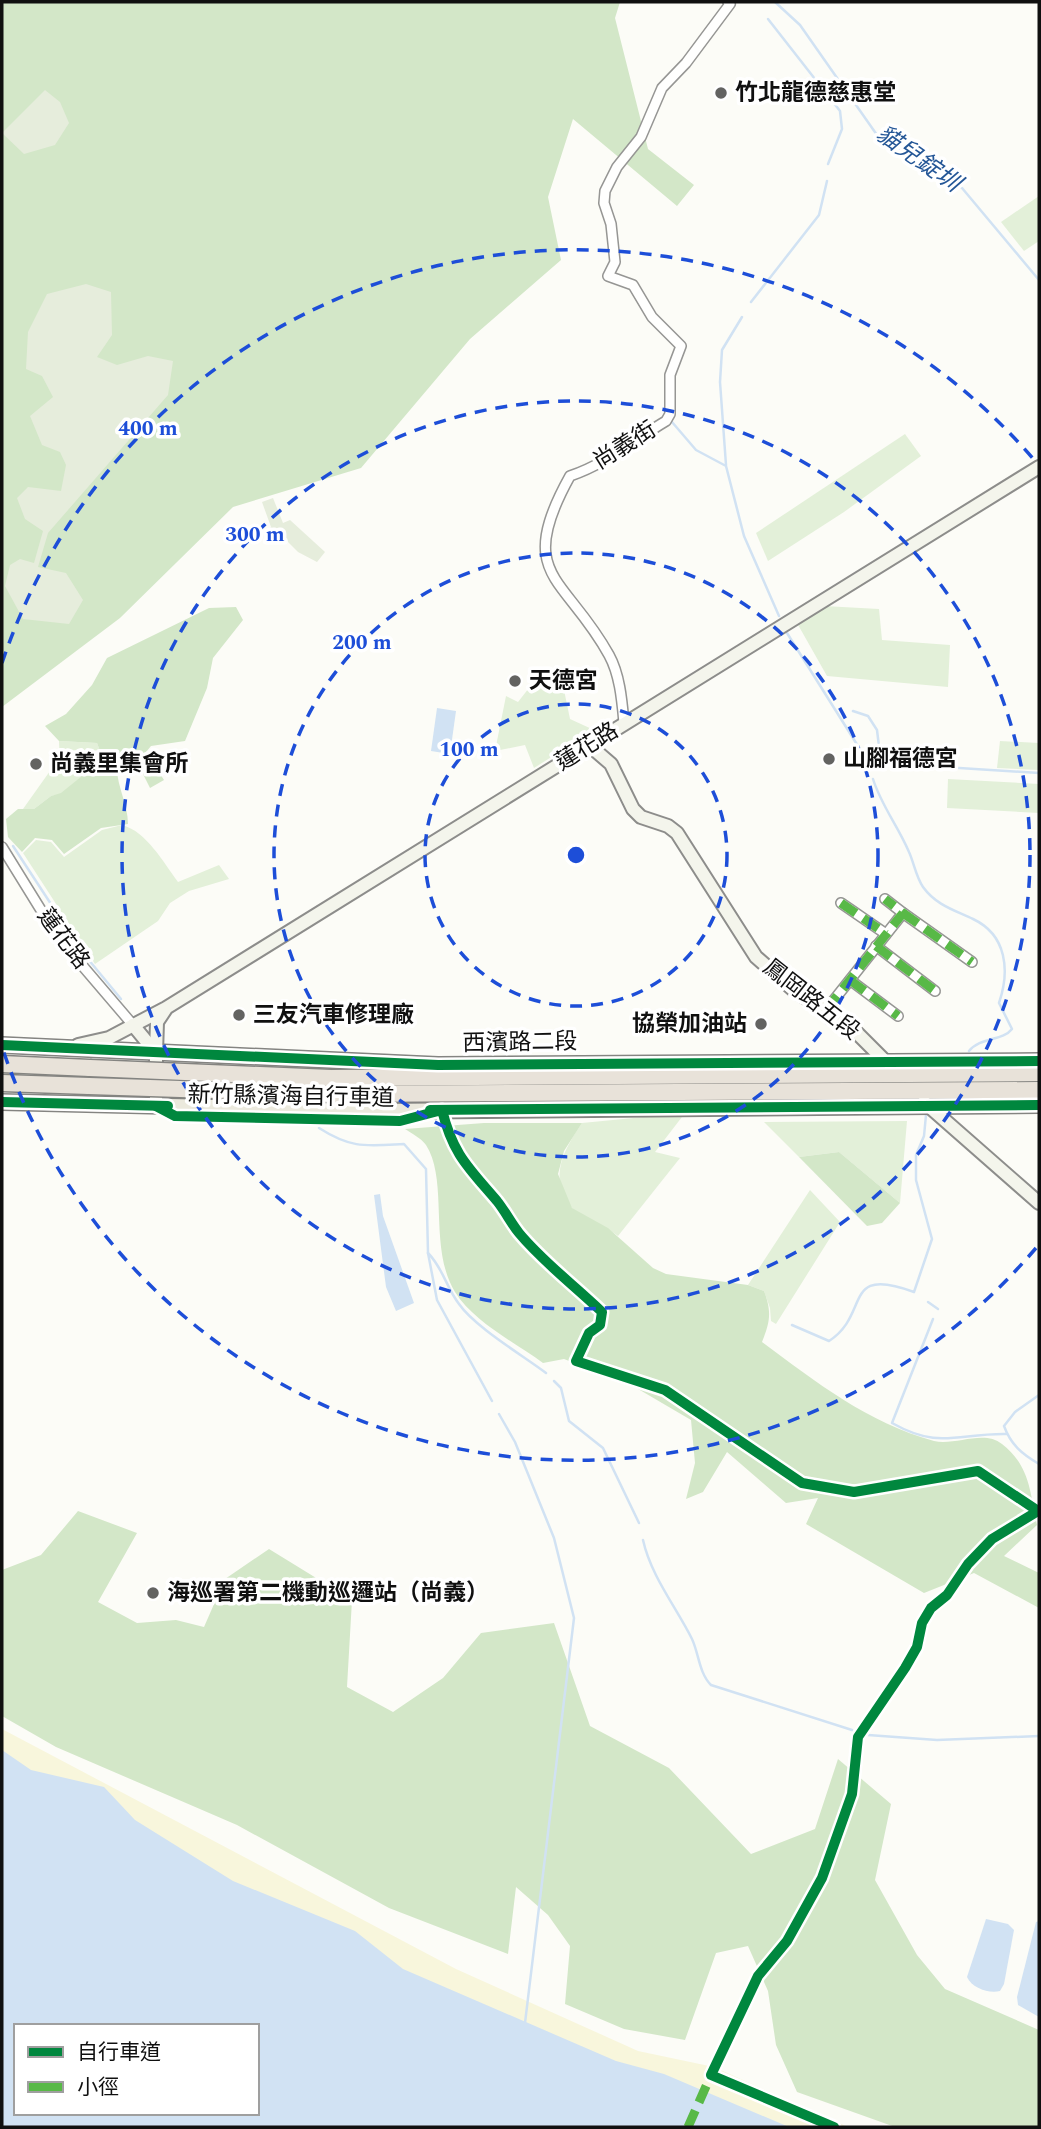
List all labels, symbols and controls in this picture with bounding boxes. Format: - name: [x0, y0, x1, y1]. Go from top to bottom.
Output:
- place label: 竹北龍德慈惠堂: [735, 76, 896, 111]
- marker: 竹北龍德慈惠堂: [713, 85, 729, 101]
- water label: 貓兒錠圳: [868, 117, 970, 203]
- text: 400 m: [118, 413, 178, 445]
- street label: 尚義街: [586, 413, 664, 479]
- text: 300 m: [225, 519, 285, 551]
- text: 200 m: [332, 627, 392, 659]
- place label: 天德宮: [529, 664, 598, 699]
- marker: 天德宮: [507, 673, 523, 689]
- street label: 蓮花路: [548, 714, 626, 780]
- text: 100 m: [439, 734, 499, 766]
- place label: 山腳福德宮: [843, 742, 958, 777]
- place label: 尚義里集會所: [50, 747, 188, 782]
- marker: 山腳福德宮: [821, 751, 837, 767]
- marker: 尚義里集會所: [28, 756, 44, 772]
- centre of rings: [564, 843, 588, 867]
- street label: 蓮花路: [28, 901, 98, 977]
- street label: 鳳岡路五段: [755, 951, 867, 1049]
- place label: 三友汽車修理廠: [253, 998, 414, 1033]
- marker: 三友汽車修理廠: [231, 1007, 247, 1023]
- place label: 協榮加油站: [632, 1007, 747, 1042]
- marker: 協榮加油站: [753, 1016, 769, 1032]
- street label: 西濱路二段: [462, 1024, 578, 1062]
- street label: 新竹縣濱海自行車道: [187, 1078, 395, 1116]
- place label: 海巡署第二機動巡邏站（尚義）: [167, 1576, 489, 1611]
- marker: 海巡署第二機動巡邏站（尚義）: [145, 1585, 161, 1601]
- legend: [14, 2024, 259, 2115]
- text: 自行車道: [77, 2037, 161, 2069]
- text: 小徑: [77, 2072, 119, 2104]

